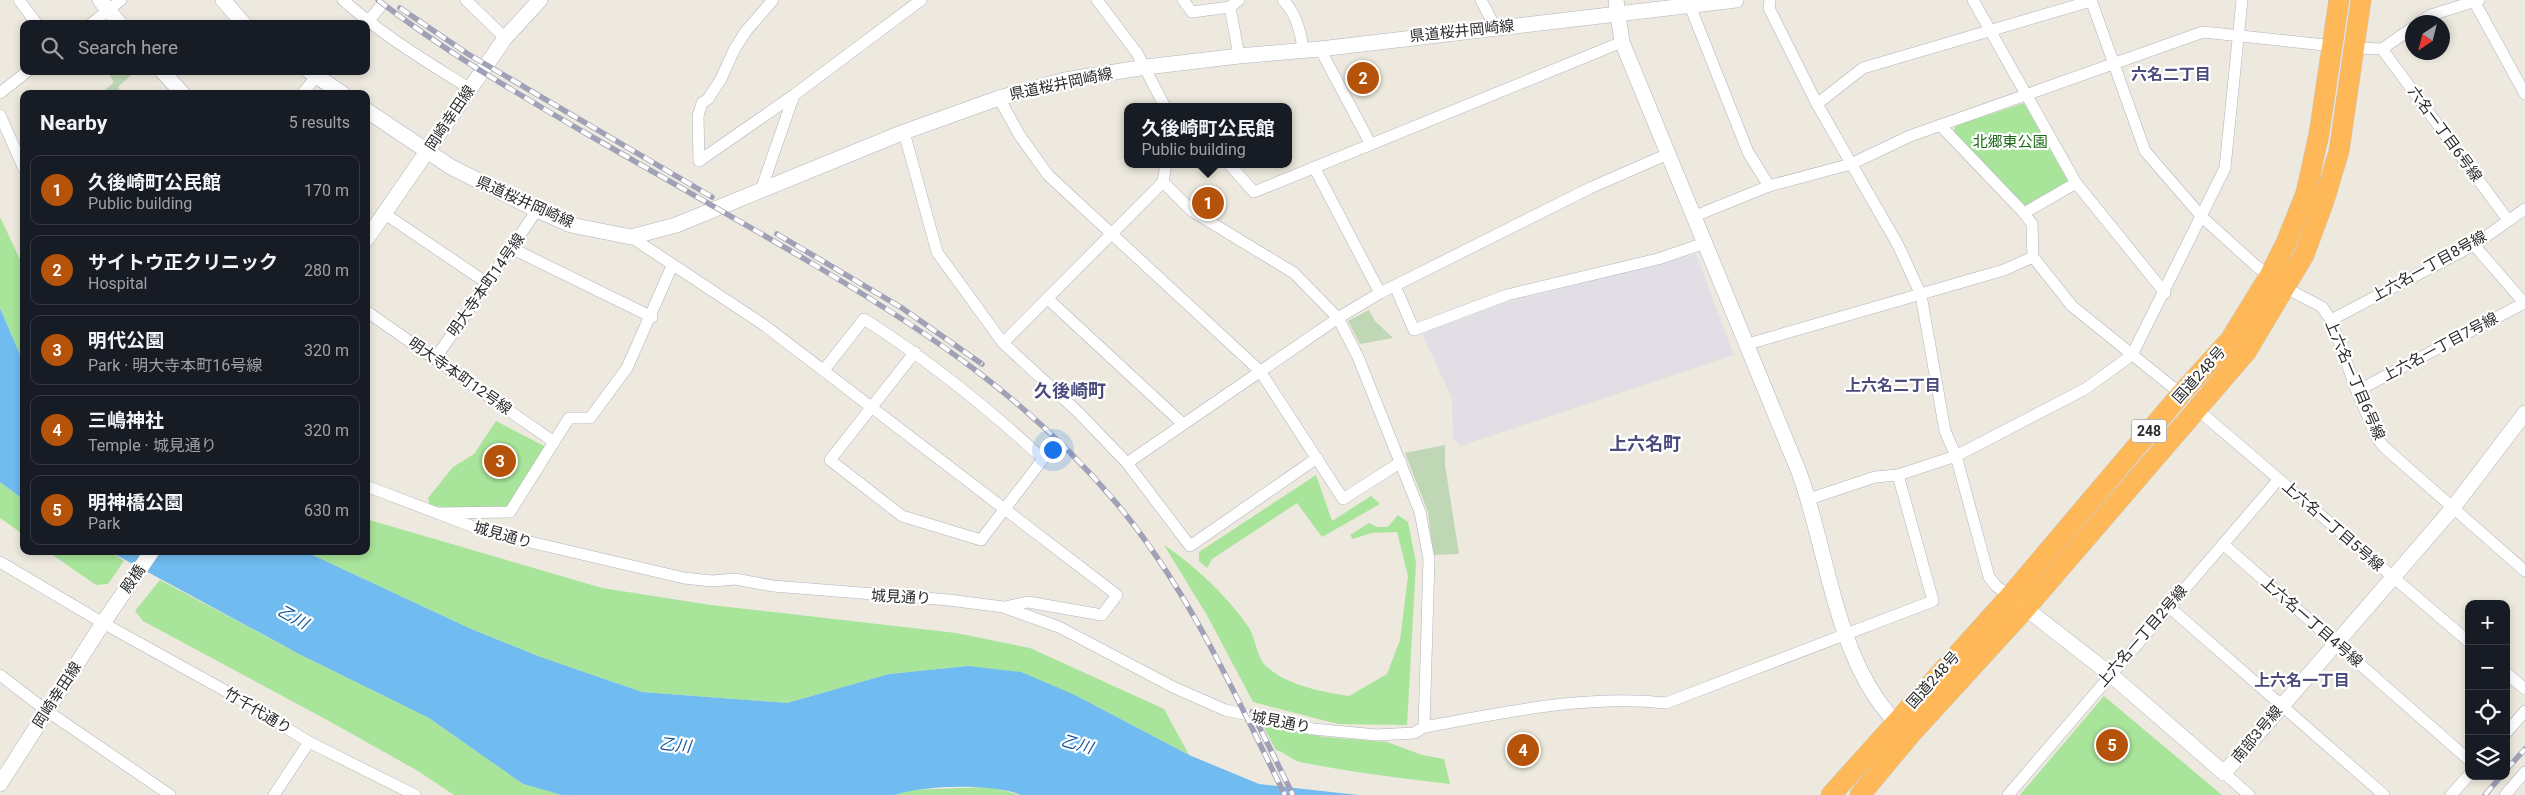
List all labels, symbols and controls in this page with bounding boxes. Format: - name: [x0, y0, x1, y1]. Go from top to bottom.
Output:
- north arrow: [2405, 15, 2450, 60]
- street label: 県道桜井岡崎線: [1409, 17, 1515, 45]
- search box: [20, 20, 370, 75]
- icon: search: [38, 34, 66, 62]
- text: Search here: [78, 36, 178, 59]
- pin: 2: [1347, 59, 1379, 97]
- street label: 県道桜井岡崎線: [1008, 64, 1114, 104]
- district label: 六名二丁目: [2131, 65, 2211, 84]
- street label: 岡崎幸田線: [422, 82, 478, 154]
- street label: 六名一丁目6号線: [2404, 83, 2486, 185]
- popup: [1124, 103, 1292, 168]
- text: Nearby: [40, 111, 107, 135]
- text: 5 results: [289, 113, 350, 132]
- text: 久後崎町公民館: [1141, 117, 1275, 140]
- park label: 北郷東公園: [1972, 133, 2048, 151]
- text: Public building: [1141, 140, 1246, 159]
- text: 久後崎町公民館: [88, 171, 221, 194]
- street label: 県道桜井岡崎線: [473, 172, 577, 232]
- text: 1: [52, 181, 62, 200]
- text: 170 m: [304, 181, 349, 200]
- pin: 1: [1192, 184, 1224, 222]
- text: Public building: [88, 194, 192, 213]
- street label: 上六名一丁目8号線: [2368, 227, 2490, 305]
- street label: 明大寺本町14号線: [444, 230, 528, 340]
- text: サイトウ正クリニック: [88, 251, 278, 274]
- text: 2: [52, 261, 62, 280]
- text: 280 m: [304, 261, 349, 280]
- text: Hospital: [88, 274, 148, 293]
- street label: 上六名一丁目7号線: [2379, 309, 2501, 385]
- street label: 上六名一丁目6号線: [2322, 317, 2388, 443]
- text: 明代公園: [88, 329, 164, 352]
- street label: 明大寺本町12号線: [405, 334, 515, 418]
- text: 3: [52, 341, 62, 360]
- text: 320 m: [304, 341, 349, 360]
- street label: 国道248号: [2169, 343, 2229, 407]
- text: Park · 明大寺本町16号線: [88, 356, 262, 375]
- district label: 上六名二丁目: [1845, 376, 1941, 395]
- district label: 久後崎町: [1034, 380, 1106, 401]
- text: 三嶋神社: [88, 409, 164, 432]
- road number: 248: [2132, 420, 2166, 442]
- text: 4: [52, 421, 62, 440]
- text: 320 m: [304, 421, 349, 440]
- district label: 上六名町: [1609, 433, 1681, 454]
- text: Temple · 城見通り: [88, 436, 217, 455]
- your location: [1040, 437, 1066, 463]
- pin: 3: [484, 442, 516, 480]
- street label: 上六名一丁目5号線: [2279, 477, 2387, 575]
- text: 明神橋公園: [88, 491, 183, 514]
- text: 5: [52, 501, 62, 520]
- text: 630 m: [304, 501, 349, 520]
- text: Park: [88, 514, 120, 533]
- street label: 城見通り: [472, 518, 534, 552]
- street label: 殿橋: [117, 562, 149, 596]
- street label: 上六名一丁目4号線: [2258, 573, 2366, 671]
- street label: 上六名一丁目2号線: [2093, 582, 2191, 690]
- street label: 城見通り: [871, 586, 931, 608]
- map controls: [2465, 600, 2510, 780]
- button: +: [2465, 600, 2510, 645]
- water label: 乙川: [274, 601, 313, 634]
- button: −: [2465, 645, 2510, 690]
- street label: 国道248号: [1903, 648, 1963, 712]
- street label: 岡崎幸田線: [29, 659, 85, 731]
- district label: 上六名一丁目: [2254, 671, 2350, 690]
- street label: 竹千代通り: [221, 684, 295, 738]
- button: locate: [2465, 690, 2510, 735]
- street label: 南部3号線: [2228, 702, 2286, 766]
- street label: 城見通り: [1250, 707, 1312, 737]
- pin: 5: [2096, 726, 2128, 764]
- water label: 乙川: [1059, 730, 1097, 758]
- pin: 4: [1507, 731, 1539, 769]
- water label: 乙川: [658, 734, 694, 756]
- button: layers: [2465, 735, 2510, 780]

